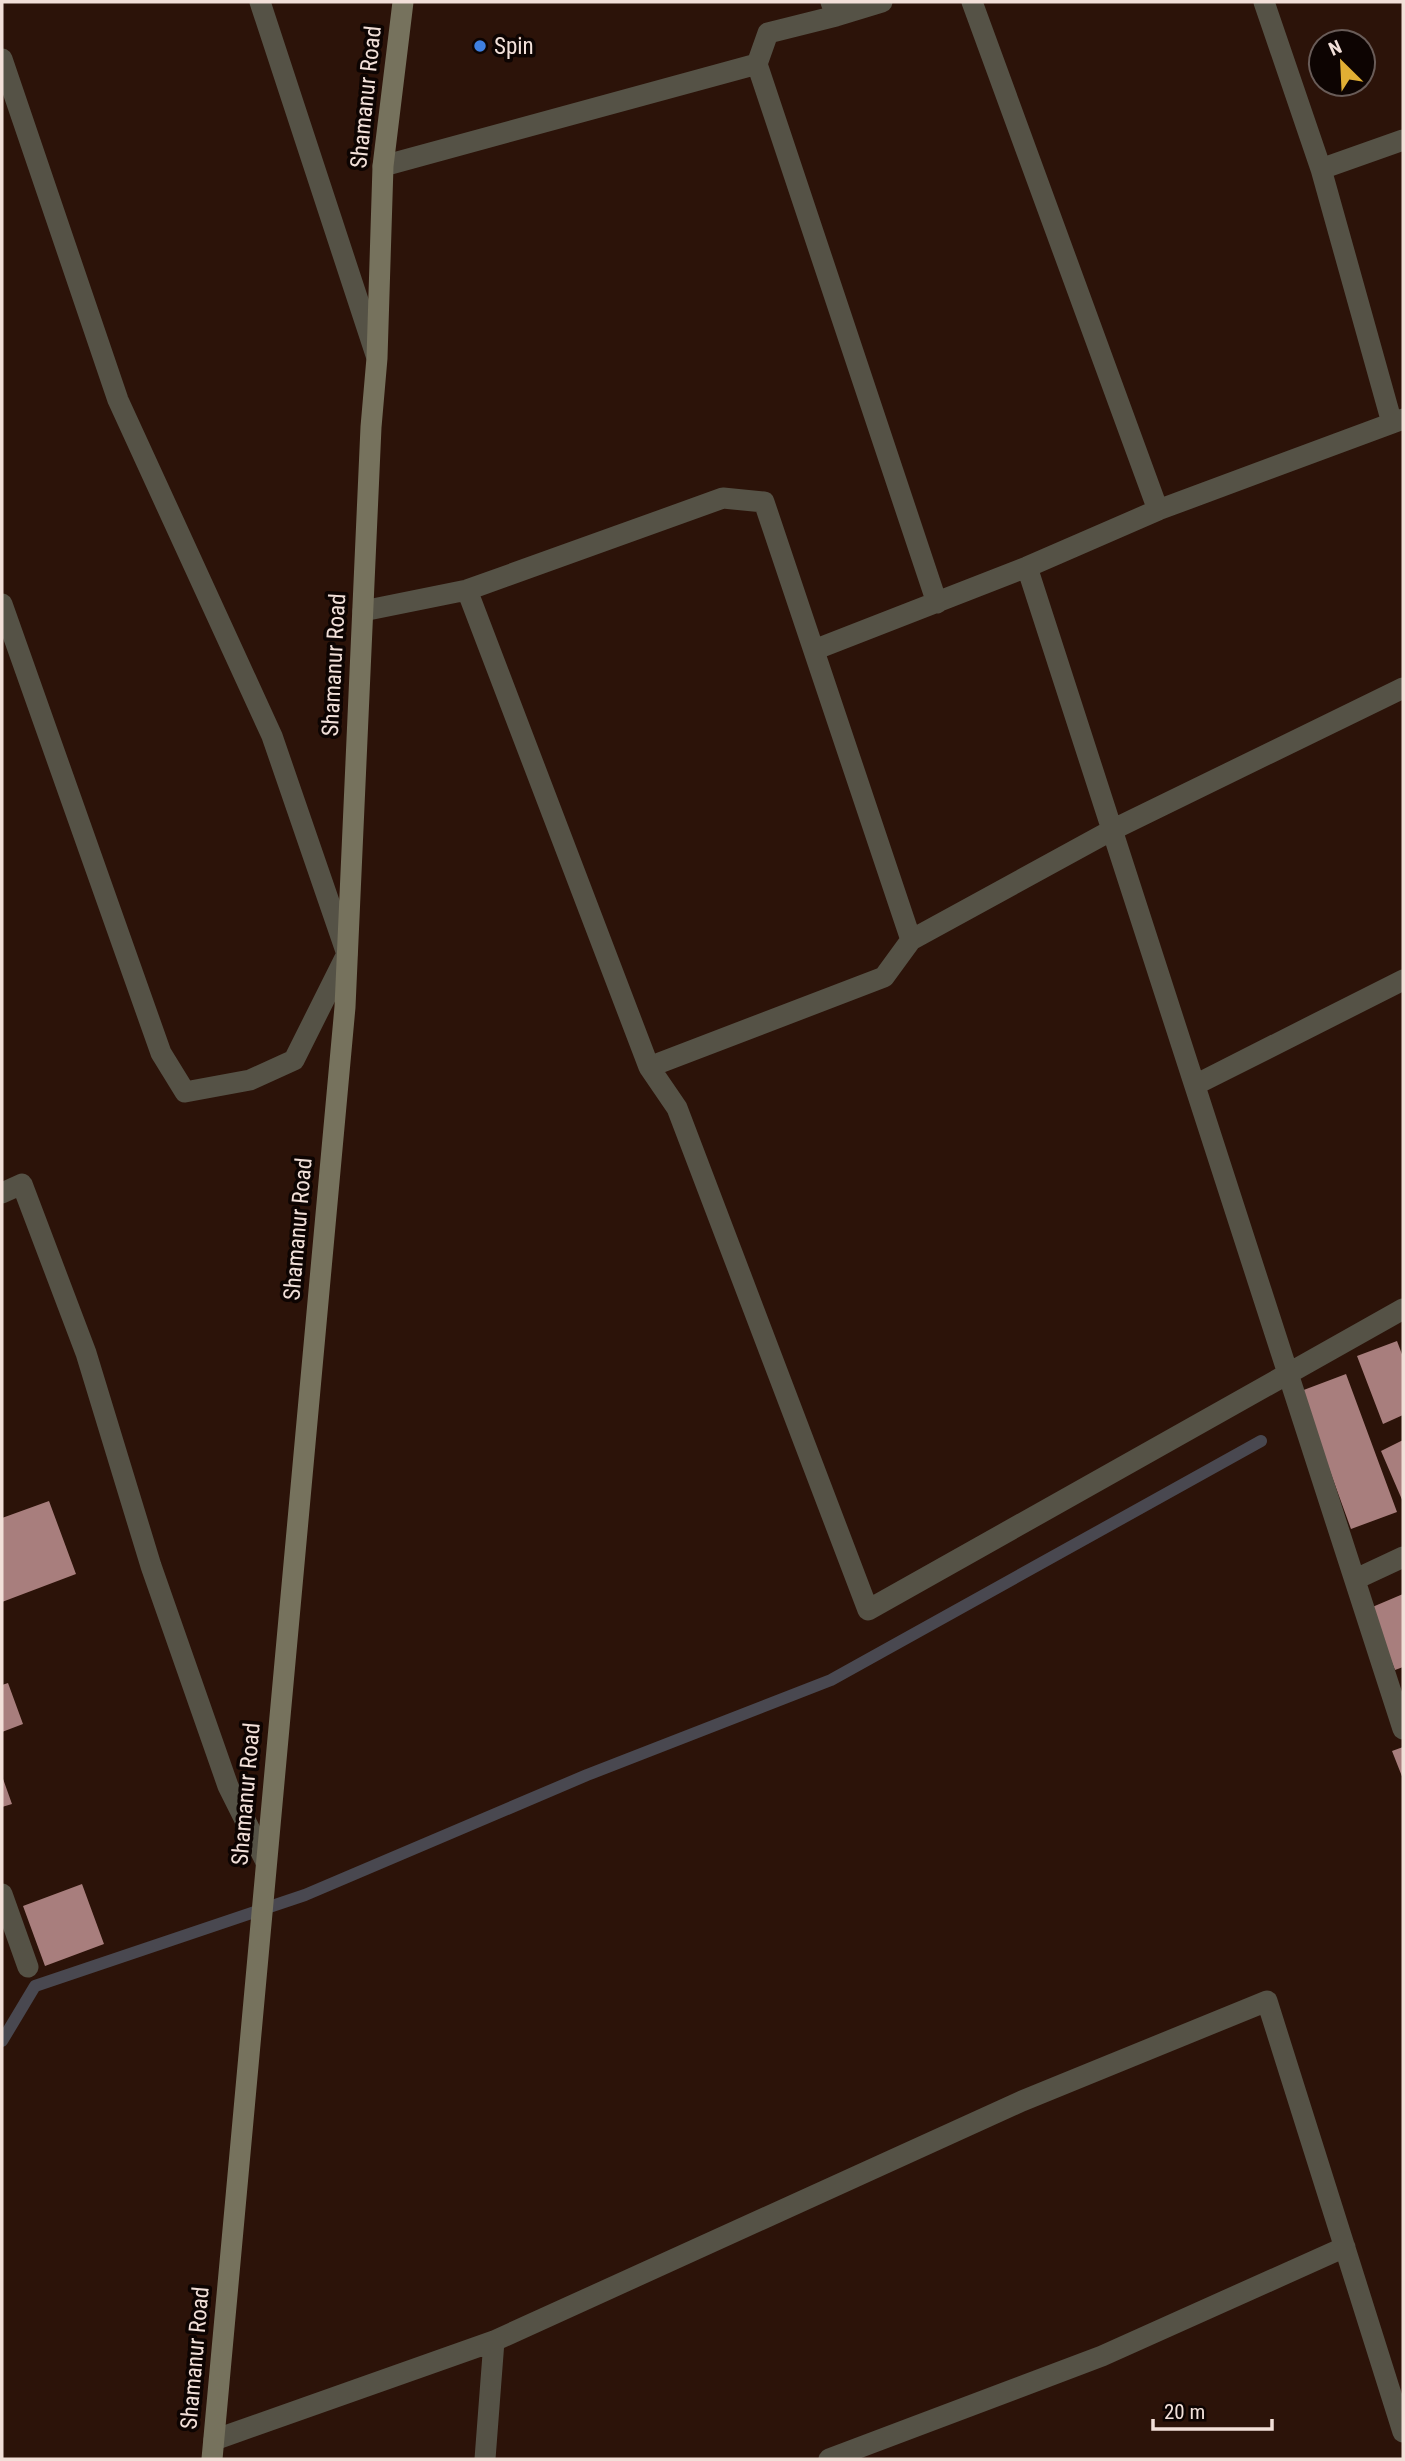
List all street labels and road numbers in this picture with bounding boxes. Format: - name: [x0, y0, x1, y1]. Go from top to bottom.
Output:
- street label: Shamanur Road: [345, 24, 387, 170]
- street label: Shamanur Road: [317, 593, 351, 737]
- street label: Shamanur Road: [278, 1157, 318, 1301]
- street label: Shamanur Road: [226, 1722, 266, 1866]
- street label: Shamanur Road: [175, 2286, 215, 2430]

